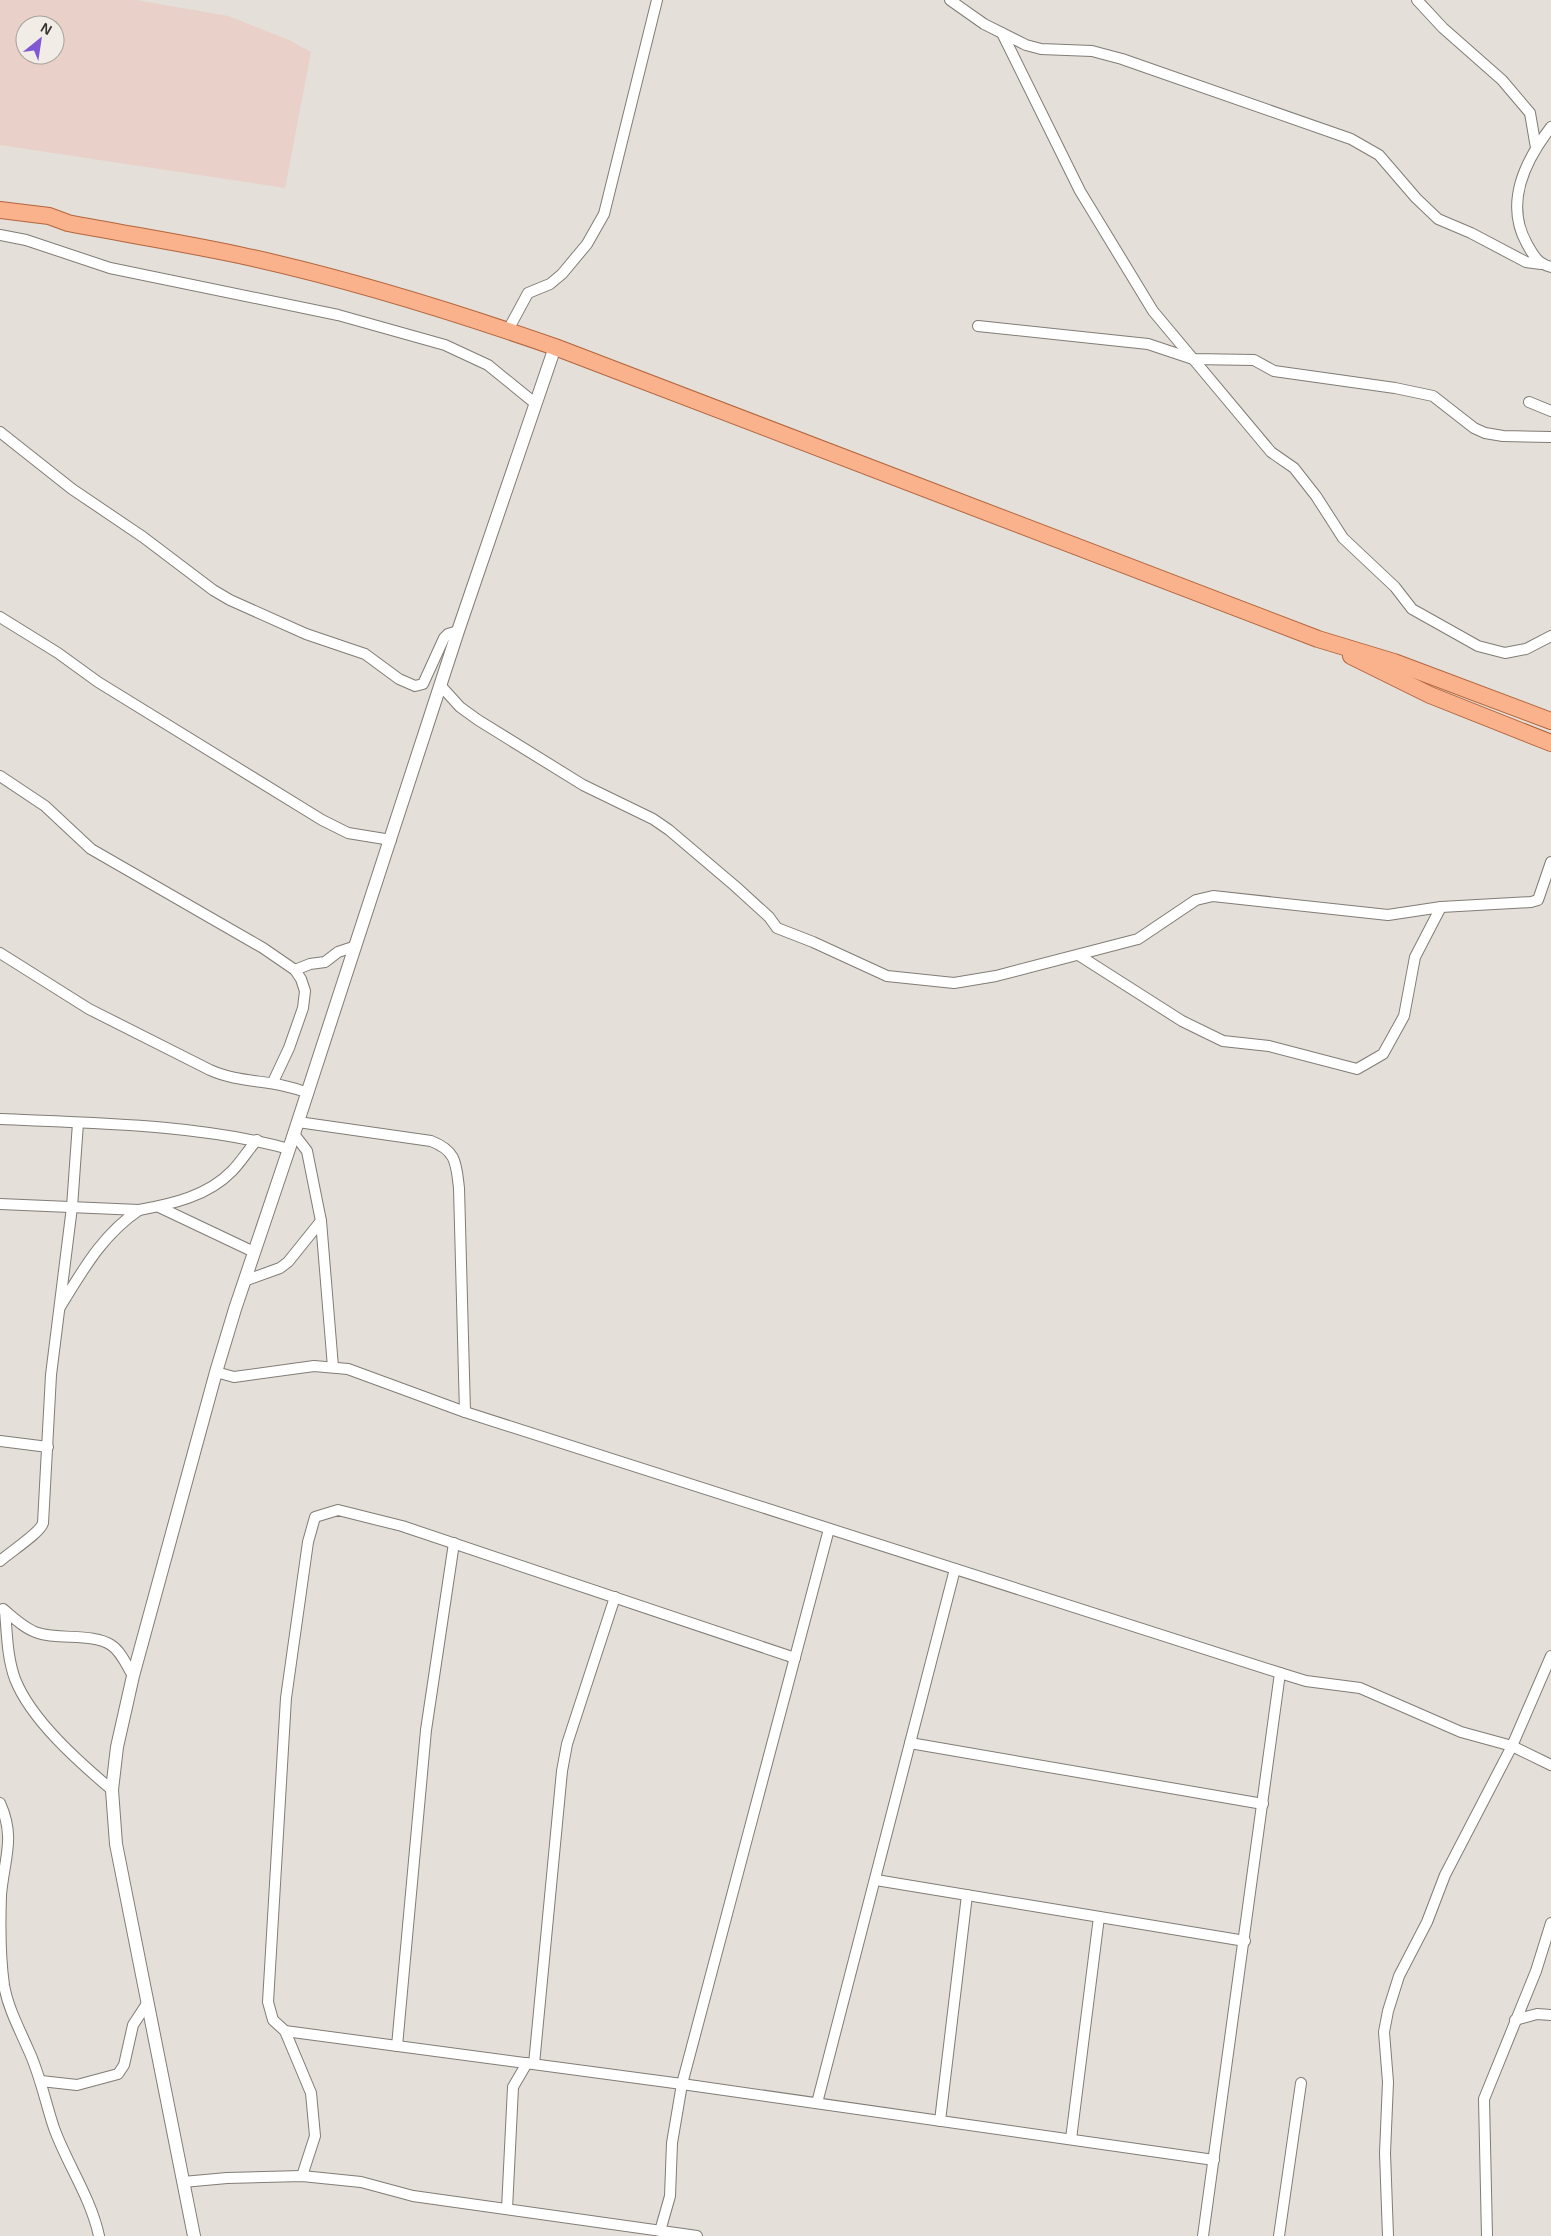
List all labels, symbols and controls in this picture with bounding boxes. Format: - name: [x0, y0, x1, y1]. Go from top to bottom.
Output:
- north arrow: [15, 15, 65, 65]
- text: N: [38, 19, 55, 38]

